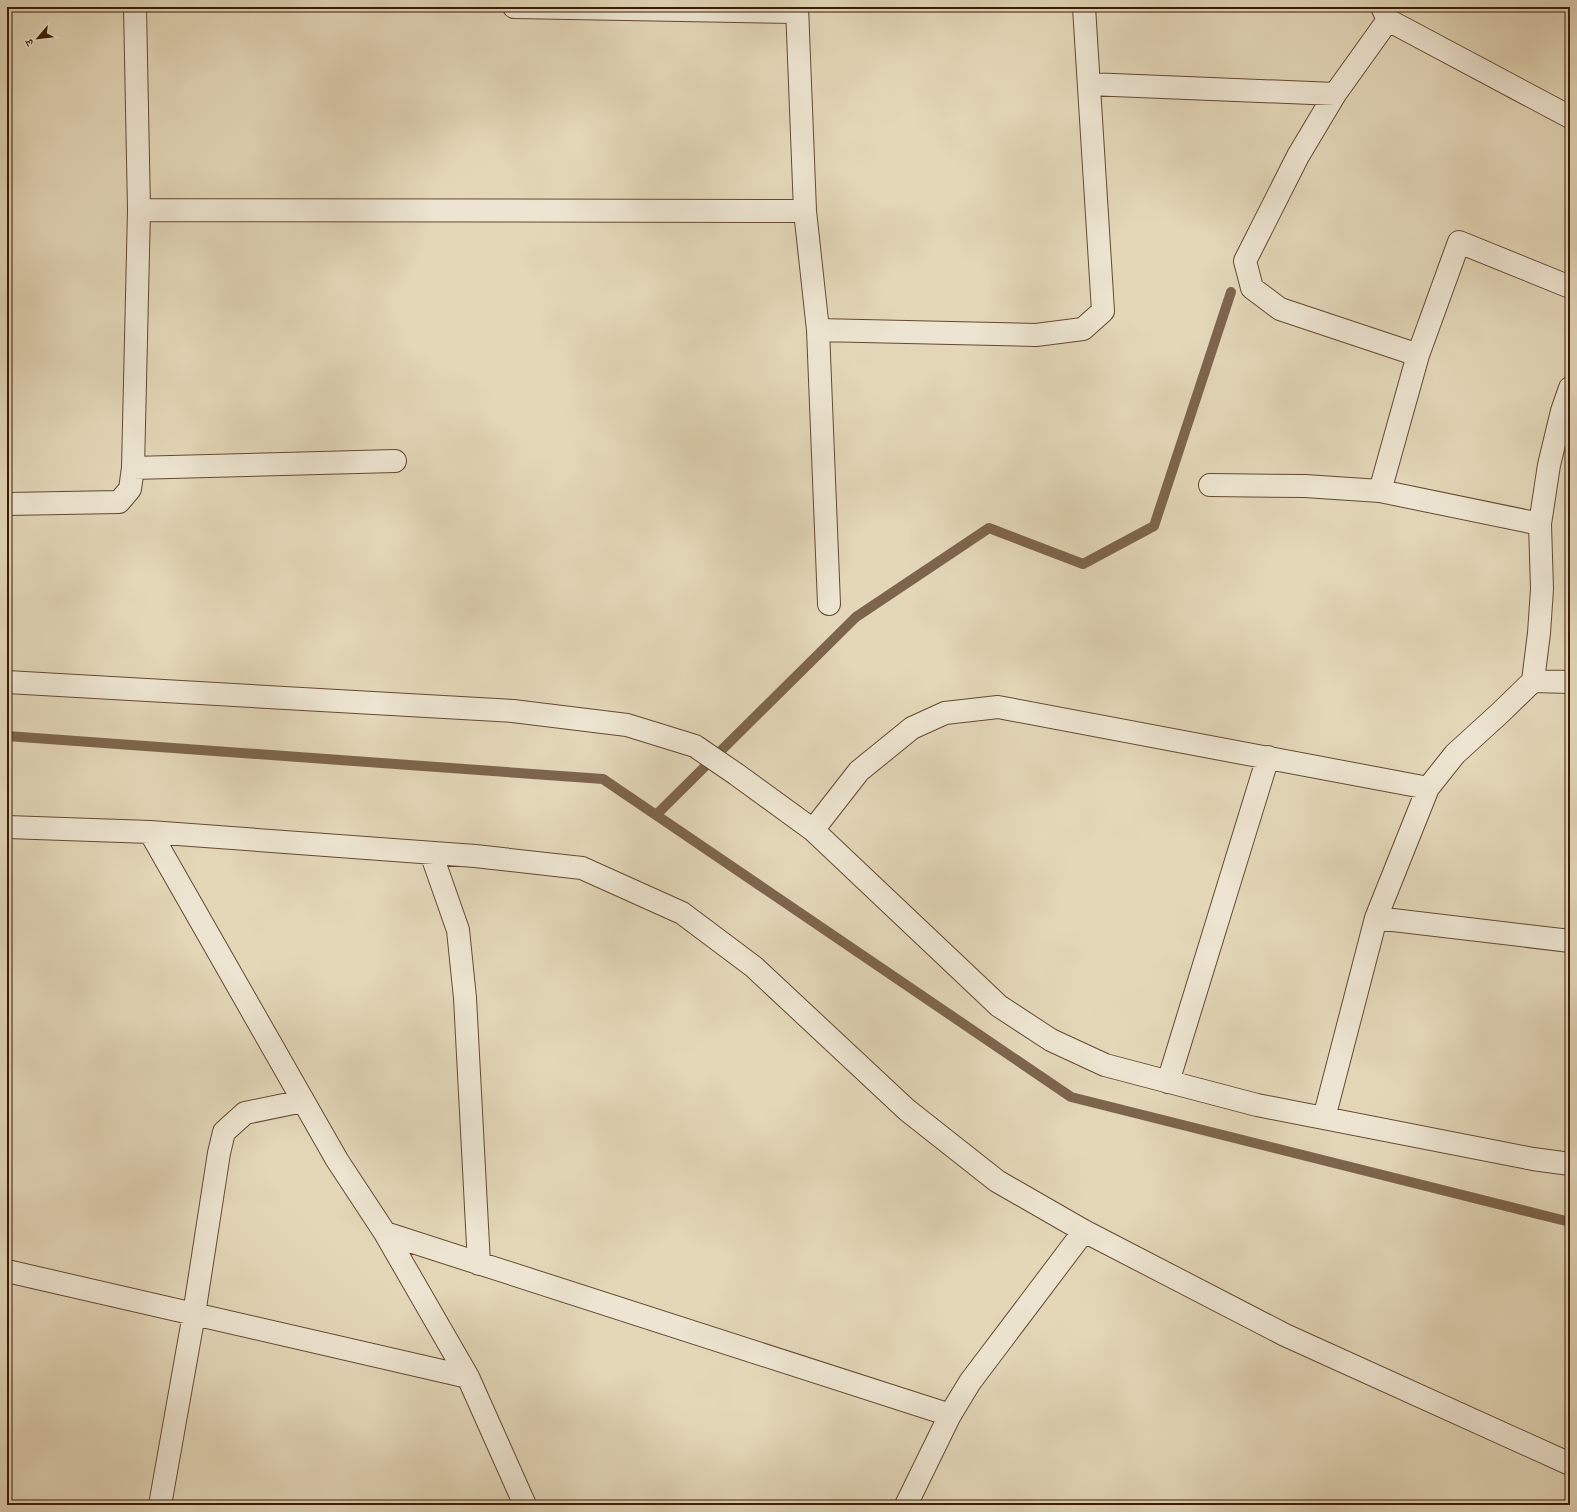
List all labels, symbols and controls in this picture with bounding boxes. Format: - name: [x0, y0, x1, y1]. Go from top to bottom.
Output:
- north arrow: [18, 18, 58, 58]
- text: उ: [21, 36, 37, 49]

